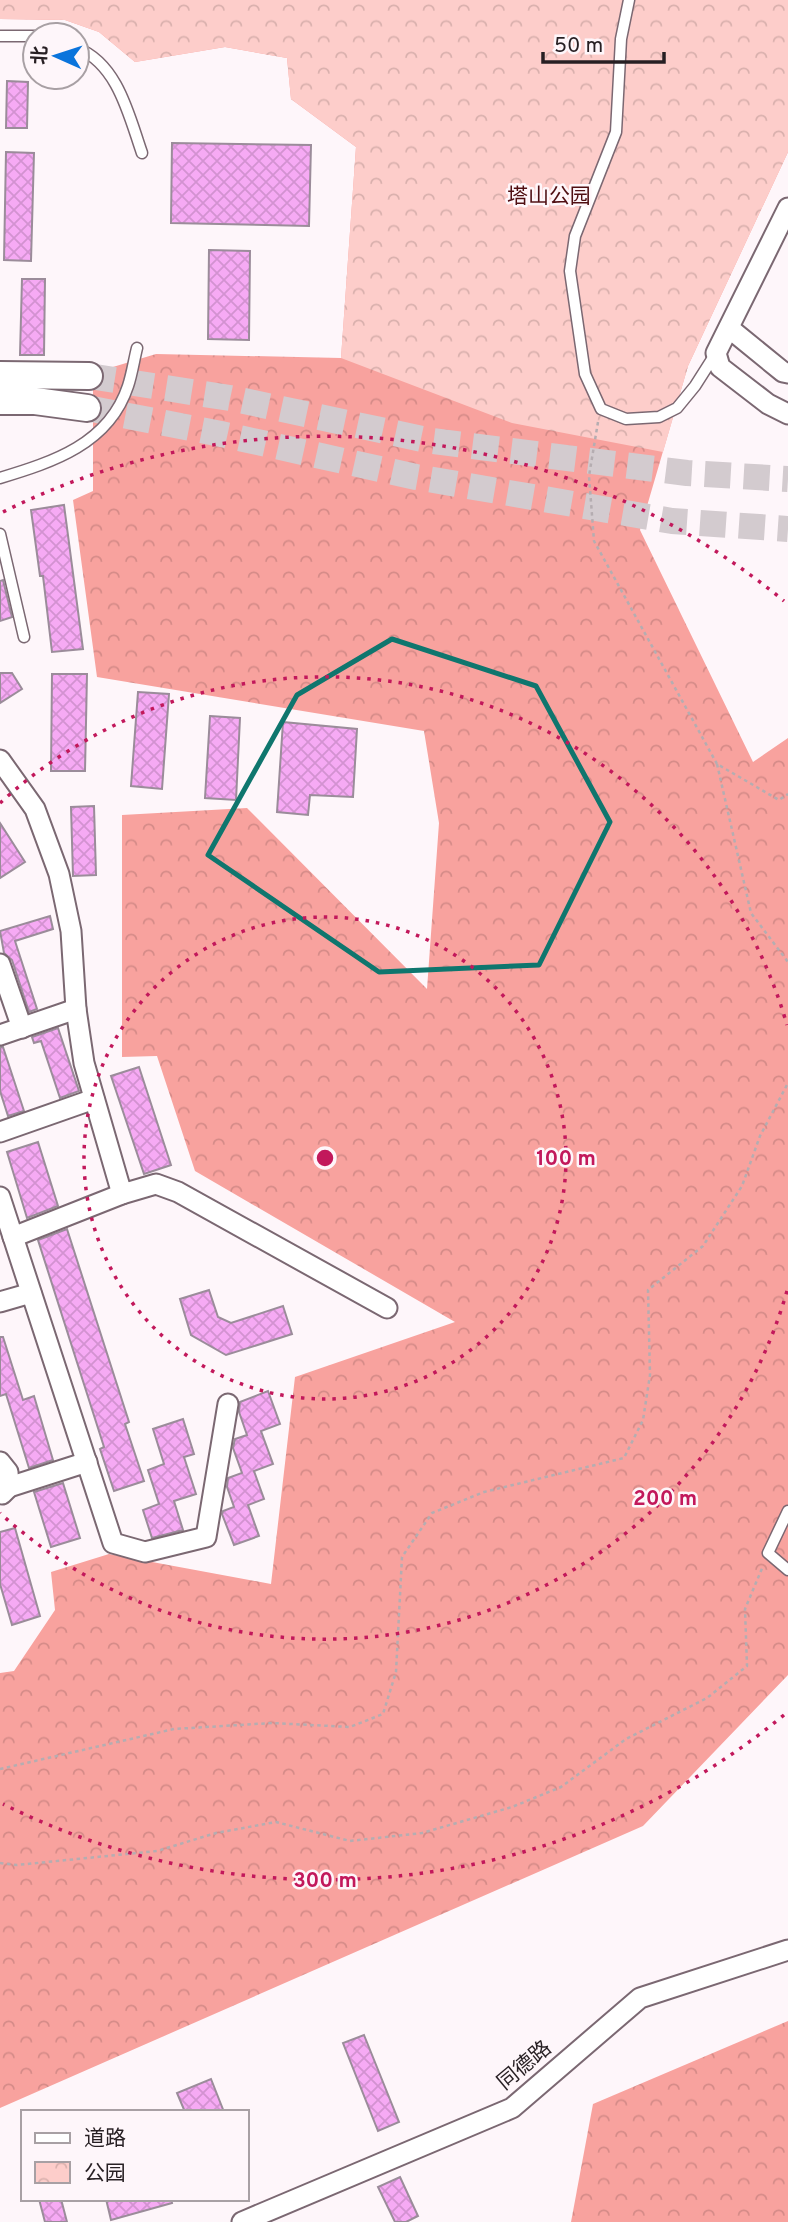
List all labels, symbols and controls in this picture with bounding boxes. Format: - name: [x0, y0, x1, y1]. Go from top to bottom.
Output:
- north arrow: [21, 21, 91, 91]
- scale bar: [543, 21, 664, 65]
- text: 50 m: [554, 33, 603, 60]
- text: 北: [29, 45, 54, 65]
- park label: 塔山公园: [507, 184, 591, 211]
- centre of rings: [313, 1146, 337, 1170]
- text: 100 m: [536, 1146, 596, 1173]
- text: 200 m: [633, 1486, 697, 1513]
- text: 300 m: [293, 1868, 357, 1895]
- street label: 同德路: [492, 2035, 558, 2097]
- legend: [21, 2110, 248, 2201]
- text: 道路: [84, 2126, 126, 2153]
- text: 公园: [84, 2161, 126, 2188]

